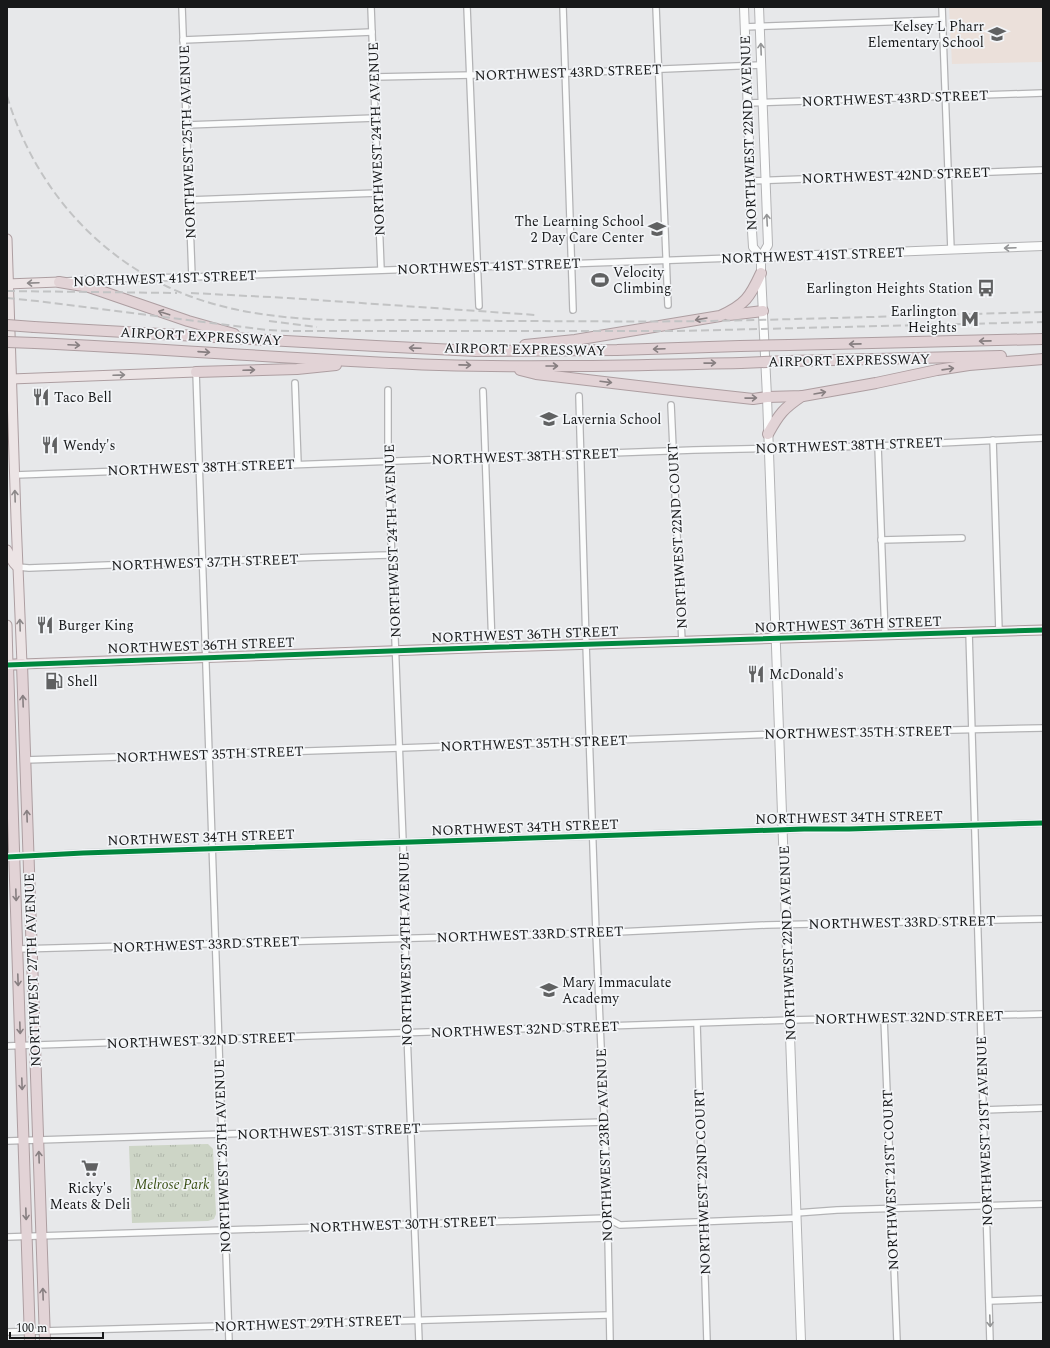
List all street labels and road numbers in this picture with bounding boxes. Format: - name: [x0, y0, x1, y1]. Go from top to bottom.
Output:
- street label: NORTHWEST 22ND AVENUE: [735, 35, 762, 231]
- street label: NORTHWEST 24TH AVENUE: [363, 42, 390, 236]
- street label: NORTHWEST 25TH AVENUE: [174, 45, 201, 239]
- street label: NORTHWEST 43RD STREET: [474, 59, 662, 86]
- street label: NORTHWEST 43RD STREET: [801, 85, 989, 112]
- street label: NORTHWEST 42ND STREET: [801, 162, 991, 189]
- street label: NORTHWEST 41ST STREET: [721, 242, 905, 269]
- street label: NORTHWEST 41ST STREET: [397, 253, 581, 280]
- street label: NORTHWEST 41ST STREET: [73, 265, 257, 292]
- street label: AIRPORT EXPRESSWAY: [120, 322, 282, 351]
- street label: AIRPORT EXPRESSWAY: [444, 338, 606, 361]
- street label: AIRPORT EXPRESSWAY: [768, 349, 930, 372]
- street label: NORTHWEST 38TH STREET: [755, 432, 943, 459]
- street label: NORTHWEST 22ND COURT: [662, 442, 693, 629]
- street label: NORTHWEST 38TH STREET: [431, 443, 619, 470]
- street label: NORTHWEST 24TH AVENUE: [379, 444, 406, 638]
- street label: NORTHWEST 38TH STREET: [107, 454, 295, 481]
- street label: NORTHWEST 37TH STREET: [111, 549, 299, 576]
- street label: NORTHWEST 36TH STREET: [754, 611, 942, 638]
- street label: NORTHWEST 36TH STREET: [431, 621, 619, 648]
- street label: NORTHWEST 36TH STREET: [107, 632, 295, 659]
- street label: NORTHWEST 35TH STREET: [764, 720, 952, 745]
- street label: NORTHWEST 35TH STREET: [440, 730, 628, 757]
- street label: NORTHWEST 35TH STREET: [116, 741, 304, 768]
- street label: NORTHWEST 34TH STREET: [755, 805, 943, 830]
- street label: NORTHWEST 34TH STREET: [431, 814, 619, 841]
- street label: NORTHWEST 34TH STREET: [107, 824, 295, 851]
- street label: NORTHWEST 22ND AVENUE: [774, 845, 801, 1041]
- street label: NORTHWEST 24TH AVENUE: [393, 852, 418, 1046]
- street label: NORTHWEST 27TH AVENUE: [19, 873, 46, 1067]
- street label: NORTHWEST 33RD STREET: [808, 910, 996, 935]
- street label: NORTHWEST 33RD STREET: [436, 921, 624, 948]
- street label: NORTHWEST 33RD STREET: [112, 931, 300, 958]
- street label: NORTHWEST 32ND STREET: [814, 1005, 1004, 1030]
- street label: NORTHWEST 32ND STREET: [430, 1016, 620, 1043]
- street label: NORTHWEST 32ND STREET: [106, 1027, 296, 1054]
- street label: NORTHWEST 21ST AVENUE: [971, 1036, 998, 1226]
- street label: NORTHWEST 23RD AVENUE: [591, 1048, 618, 1242]
- street label: NORTHWEST 25TH AVENUE: [209, 1059, 236, 1253]
- street label: NORTHWEST 22ND COURT: [689, 1089, 716, 1275]
- street label: NORTHWEST 21ST COURT: [877, 1089, 904, 1271]
- street label: NORTHWEST 31ST STREET: [237, 1118, 421, 1145]
- street label: NORTHWEST 30TH STREET: [309, 1211, 497, 1238]
- street label: NORTHWEST 29TH STREET: [214, 1310, 402, 1337]

